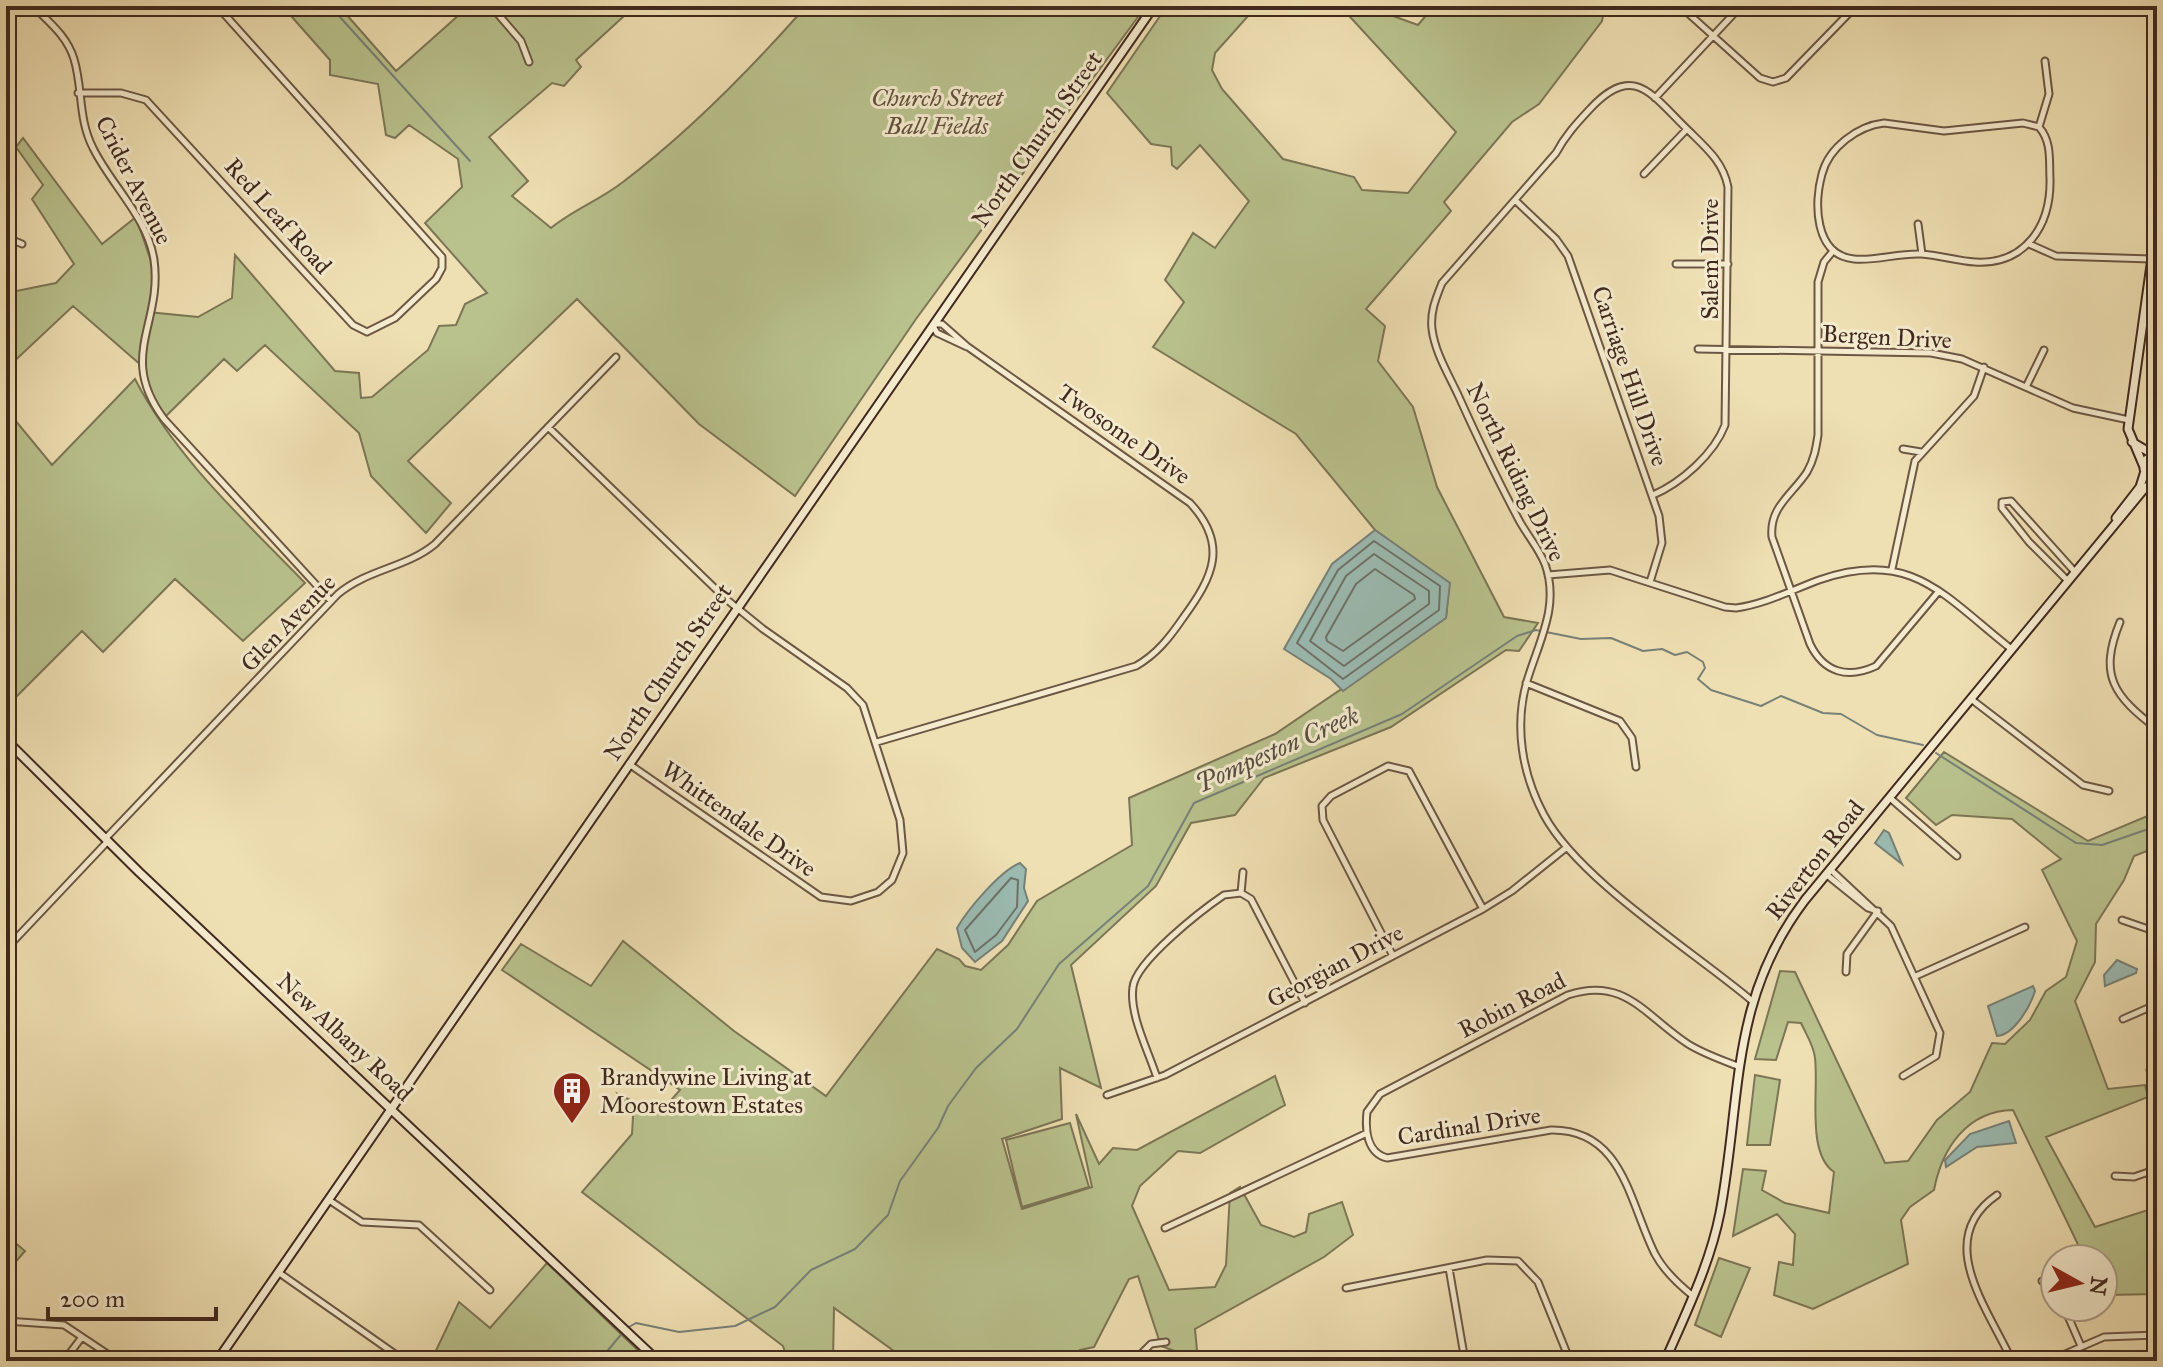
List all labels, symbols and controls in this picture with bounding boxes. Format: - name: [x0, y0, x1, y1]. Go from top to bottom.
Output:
- street label: North Church Street: [965, 45, 1109, 233]
- park label: Church Street Ball Fields: [871, 83, 1004, 141]
- street label: Crider Avenue: [89, 111, 179, 249]
- street label: Red Leaf Road: [218, 152, 338, 280]
- street label: Salem Drive: [1695, 198, 1725, 320]
- street label: Carriage Hill Drive: [1585, 282, 1675, 470]
- street label: Bergen Drive: [1821, 319, 1953, 355]
- street label: Twosome Drive: [1052, 377, 1196, 491]
- street label: North Riding Drive: [1460, 378, 1572, 566]
- street label: Glen Avenue: [234, 568, 342, 678]
- street label: North Church Street: [598, 577, 739, 766]
- water label: Pompeston Creek: [1190, 699, 1364, 800]
- street label: Whittendale Drive: [656, 755, 822, 883]
- street label: Riverton Road: [1759, 794, 1871, 926]
- street label: Georgian Drive: [1262, 917, 1408, 1015]
- street label: Robin Road: [1453, 965, 1571, 1045]
- street label: New Albany Road: [271, 966, 419, 1108]
- place label: Brandywine Living at Moorestown Estates: [600, 1062, 812, 1120]
- building icon: Brandywine Living at Moorestown Estates: [551, 1070, 593, 1125]
- street label: Cardinal Drive: [1395, 1100, 1543, 1152]
- north arrow: [2039, 1243, 2119, 1323]
- scale bar: [48, 1271, 216, 1321]
- text: N: [2084, 1275, 2113, 1297]
- text: 200 m: [60, 1284, 125, 1314]

